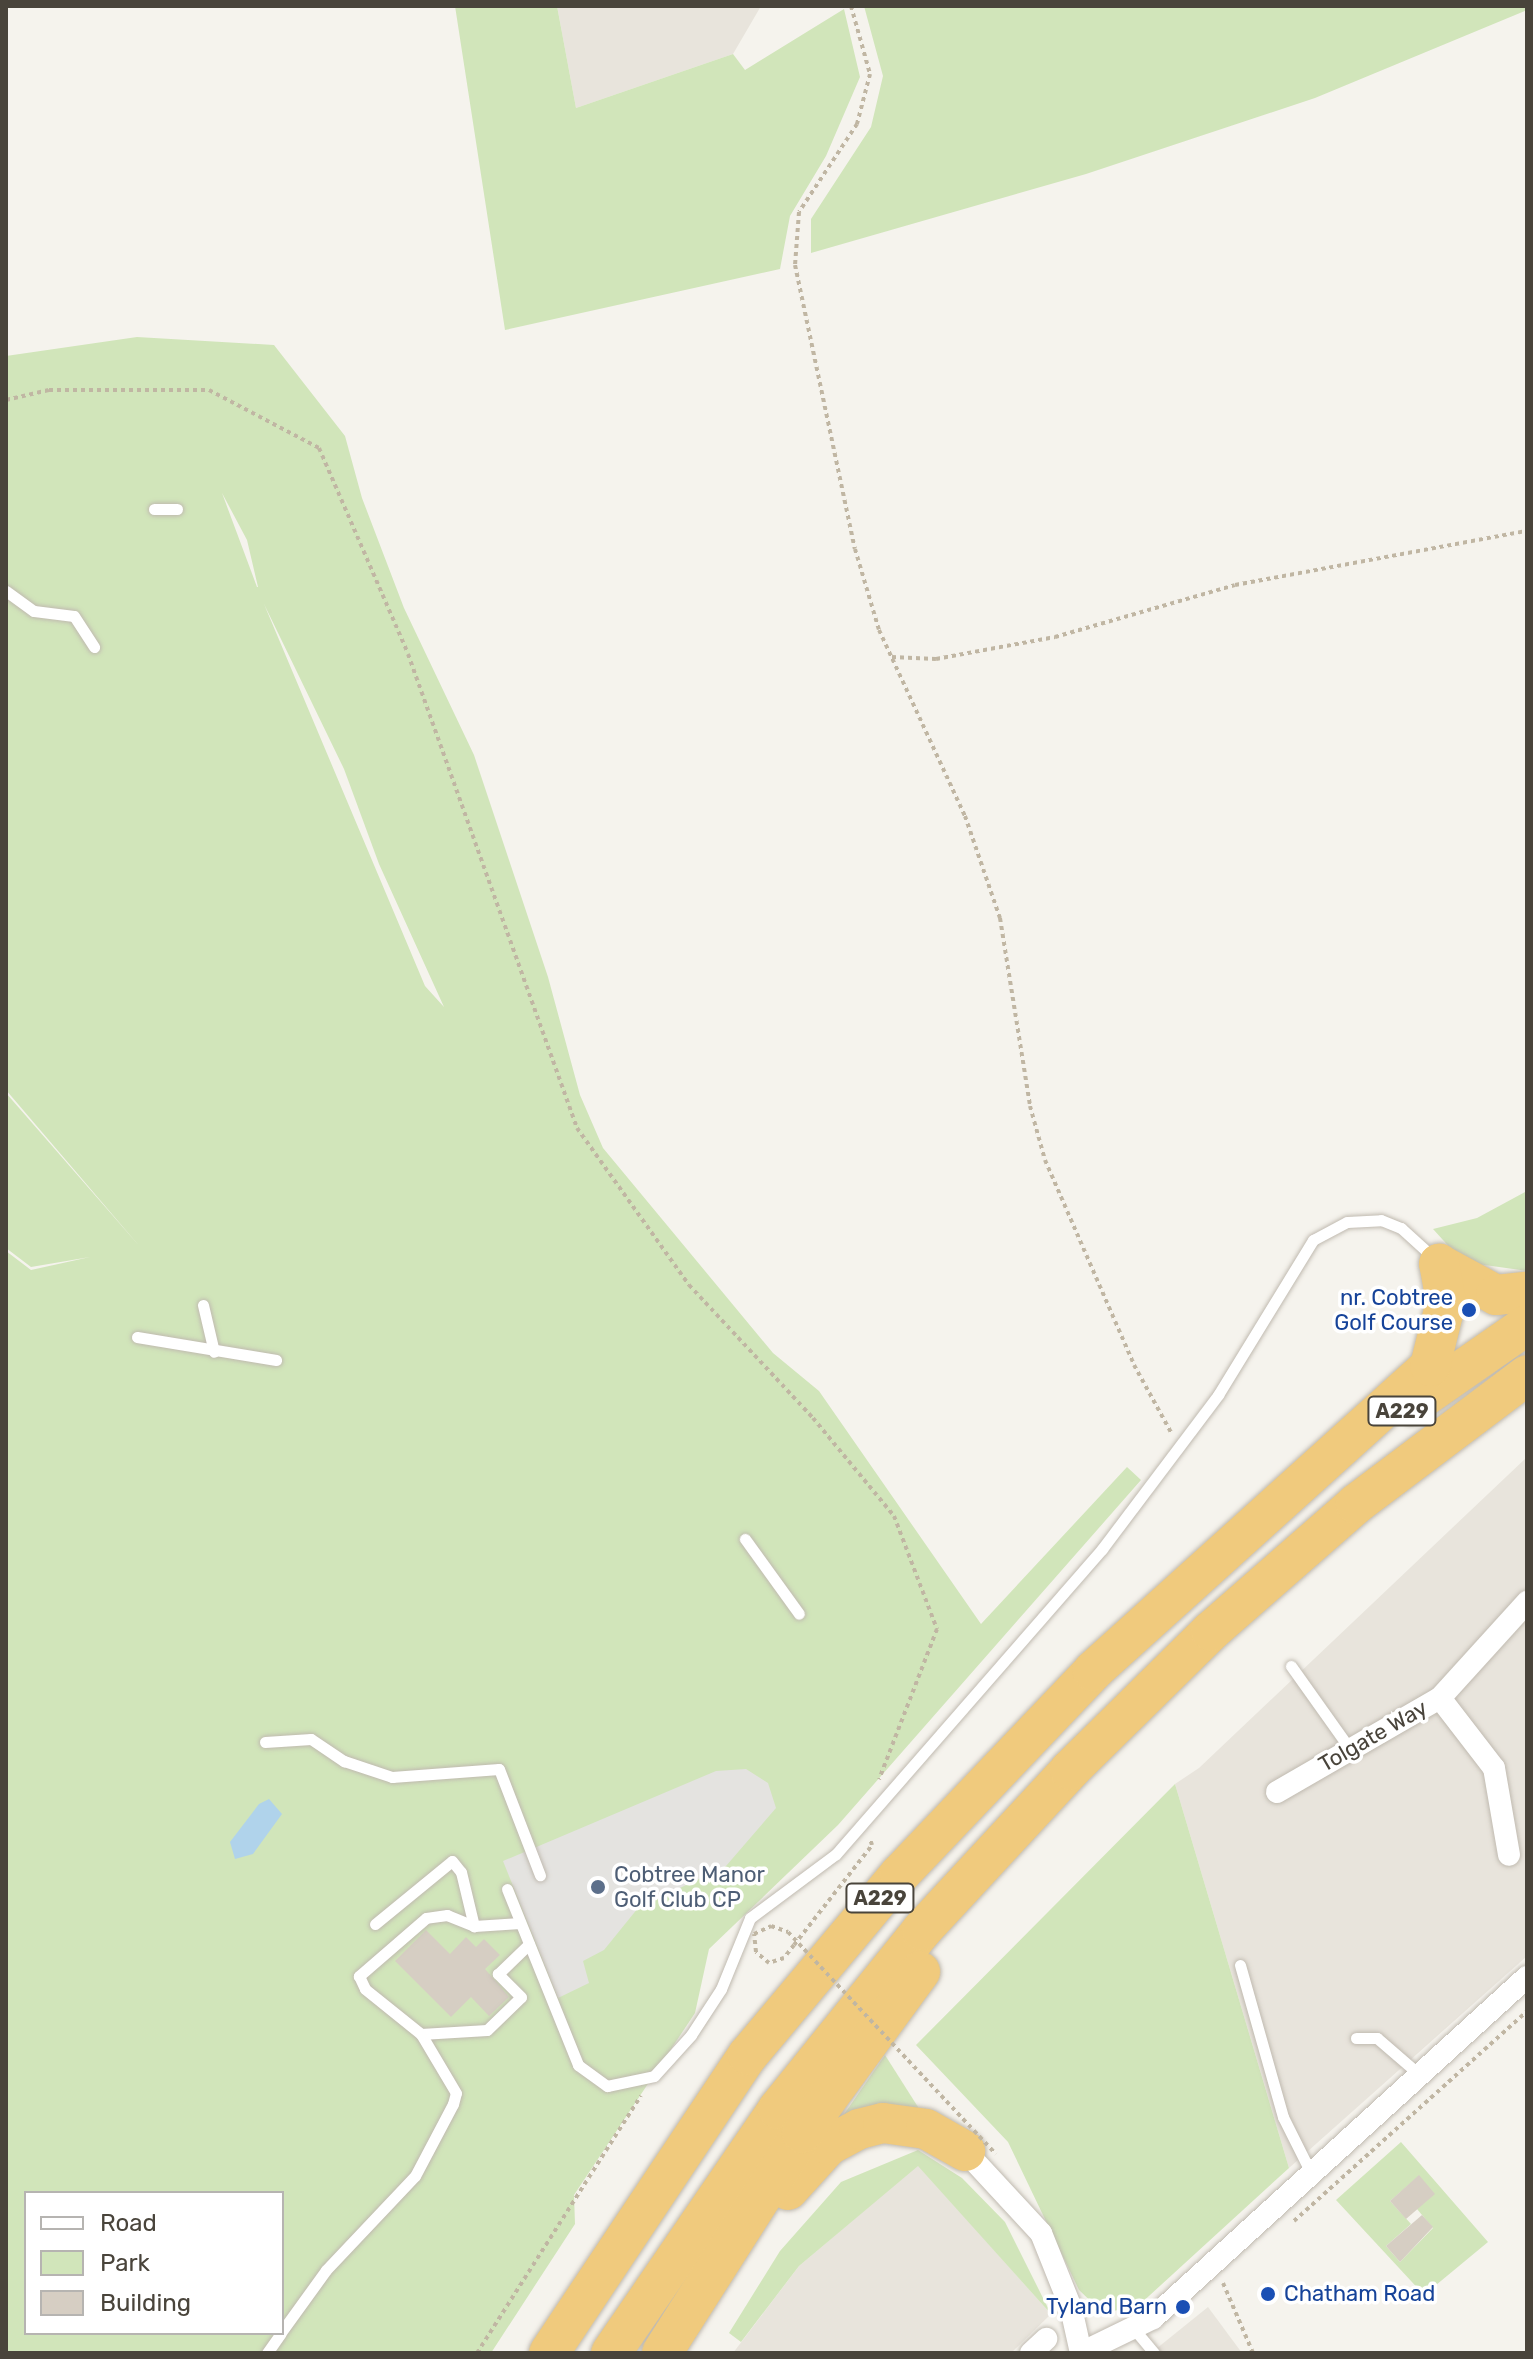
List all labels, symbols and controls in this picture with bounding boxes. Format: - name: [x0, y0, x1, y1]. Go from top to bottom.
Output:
- place label: nr. Cobtree Golf Course: [1334, 1284, 1453, 1336]
- marker: nr. Cobtree Golf Course: [1460, 1301, 1478, 1319]
- road number: A229: [1366, 1395, 1438, 1427]
- street label: Tolgate Way: [1314, 1694, 1432, 1778]
- place label: Cobtree Manor Golf Club CP: [614, 1861, 765, 1912]
- marker: Cobtree Manor Golf Club CP: [589, 1878, 607, 1896]
- road number: A229: [844, 1882, 916, 1914]
- legend: [24, 2191, 284, 2335]
- text: Road: [100, 2209, 157, 2237]
- text: Park: [100, 2249, 150, 2277]
- place label: Chatham Road: [1284, 2281, 1435, 2307]
- marker: Chatham Road: [1259, 2285, 1277, 2303]
- text: Building: [100, 2289, 191, 2317]
- place label: Tyland Barn: [1046, 2294, 1167, 2320]
- marker: Tyland Barn: [1174, 2298, 1192, 2316]

